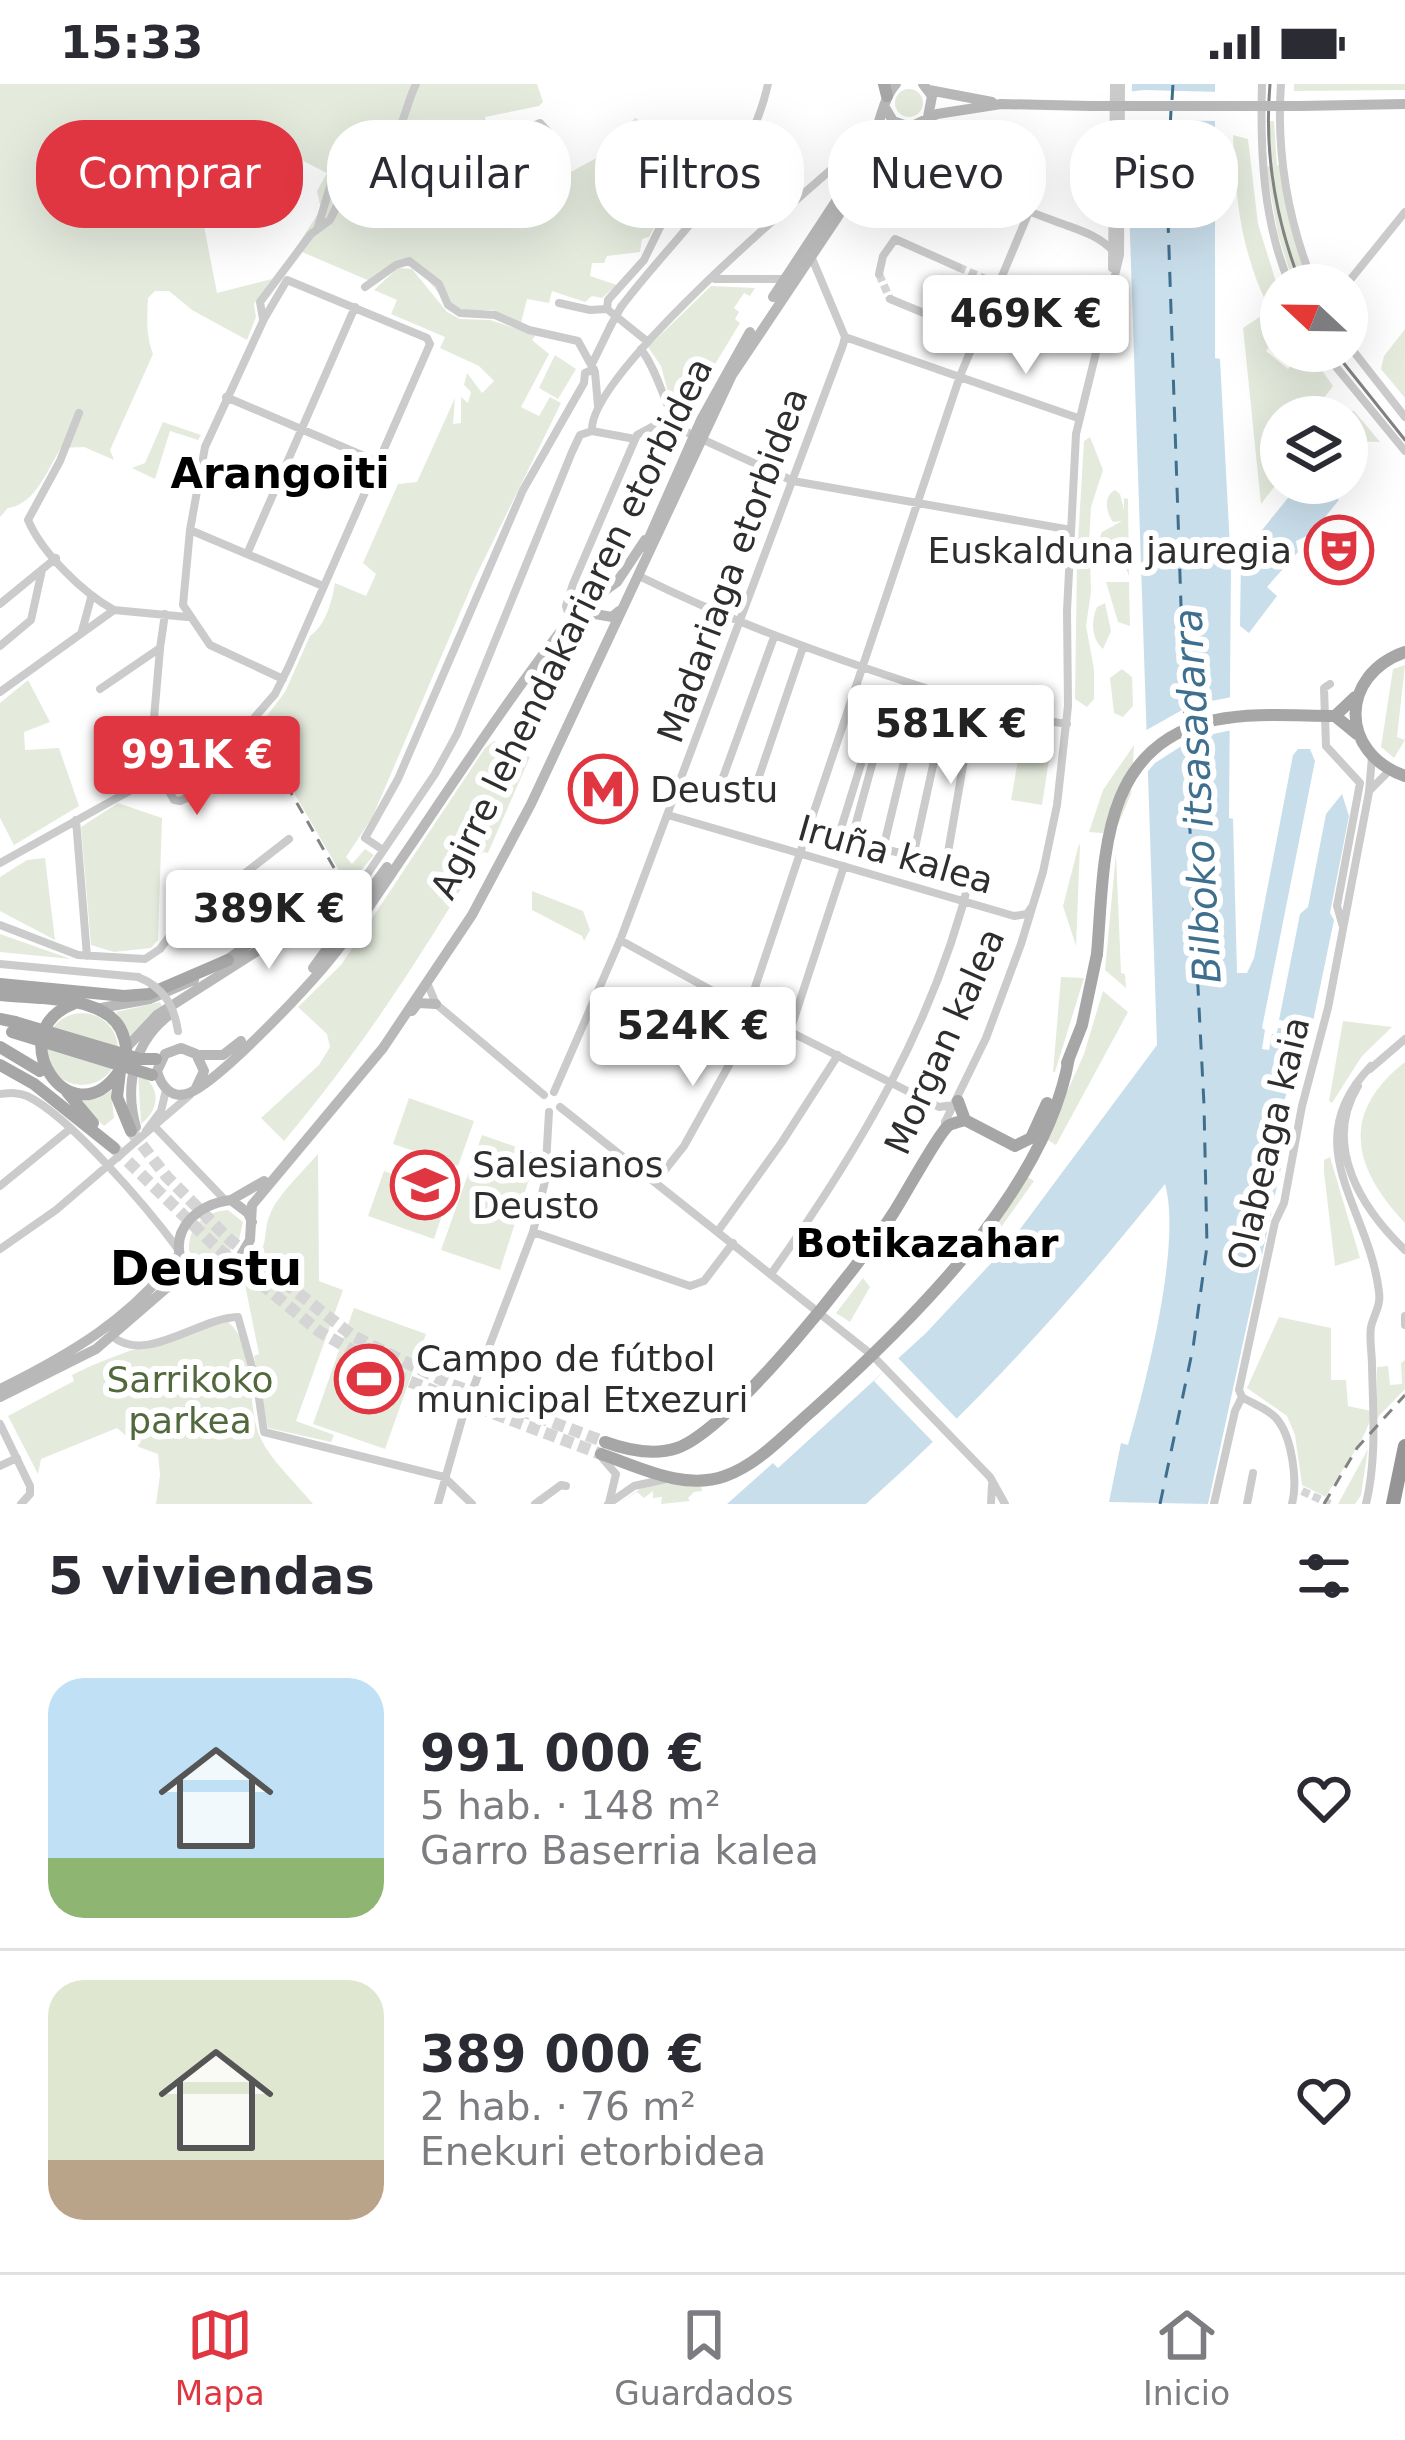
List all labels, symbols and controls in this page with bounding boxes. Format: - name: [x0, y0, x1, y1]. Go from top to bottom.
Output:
- text: 15:33: [60, 16, 203, 69]
- chip: Comprar: [36, 120, 303, 228]
- chip: Alquilar: [327, 120, 571, 228]
- chip: Filtros: [595, 120, 804, 228]
- chip: Nuevo: [828, 120, 1046, 228]
- chip: Piso: [1070, 120, 1238, 228]
- north arrow: [1260, 264, 1368, 372]
- map controls: [1260, 264, 1368, 504]
- pin: 469K €: [928, 275, 1124, 377]
- text: 469K €: [950, 291, 1102, 336]
- street label: Agirre lehendakariaren etorbidea: [422, 351, 721, 905]
- street label: Madariaga etorbidea: [649, 382, 816, 748]
- button: layers: [1260, 396, 1368, 504]
- district label: Arangoiti: [170, 449, 390, 498]
- theatre icon: Euskalduna jauregia: [1304, 515, 1374, 585]
- place label: Euskalduna jauregia: [927, 530, 1292, 571]
- water label: Bilboko itsasadarra: [1165, 608, 1230, 984]
- pin: 581K €: [853, 685, 1049, 787]
- text: 581K €: [875, 701, 1027, 746]
- pin: 991K €: [99, 716, 295, 818]
- text: 991K €: [121, 732, 273, 777]
- metro station icon: Deustu: [568, 754, 638, 824]
- place label: Deustu: [650, 769, 778, 810]
- street label: Iruña kalea: [794, 807, 998, 902]
- pin: 389K €: [171, 870, 367, 972]
- text: 389K €: [193, 886, 345, 931]
- street label: Morgan kalea: [876, 922, 1013, 1161]
- pin: 524K €: [595, 987, 791, 1089]
- text: 524K €: [617, 1003, 769, 1048]
- street label: Olabeaga kaia: [1219, 1013, 1317, 1273]
- place label: Salesianos Deusto: [472, 1144, 663, 1226]
- school or university icon: Salesianos Deusto: [390, 1150, 460, 1220]
- district label: Botikazahar: [795, 1221, 1059, 1266]
- district label: Deustu: [110, 1240, 302, 1296]
- place label: Campo de fútbol municipal Etxezuri: [416, 1338, 749, 1420]
- sports icon: Campo de fútbol municipal Etxezuri: [334, 1344, 404, 1414]
- park label: Sarrikoko parkea: [106, 1359, 274, 1441]
- icon: filters: [1291, 1543, 1357, 1609]
- text: 5 viviendas: [48, 1547, 375, 1606]
- text: 991 000 €: [420, 1724, 704, 1783]
- icon: home: [144, 1726, 288, 1870]
- icon: heart: [1291, 1765, 1357, 1831]
- text: 5 hab. · 148 m²: [420, 1783, 721, 1828]
- text: Garro Baserria kalea: [420, 1828, 819, 1873]
- text: 389 000 €: [420, 2025, 704, 2084]
- icon: home: [144, 2028, 288, 2172]
- icon: heart: [1291, 2067, 1357, 2133]
- text: 2 hab. · 76 m²: [420, 2084, 696, 2129]
- text: Enekuri etorbidea: [420, 2129, 766, 2174]
- tab: Mapa: [175, 2302, 265, 2413]
- tab: Guardados: [614, 2302, 793, 2413]
- tab: Inicio: [1143, 2302, 1230, 2413]

